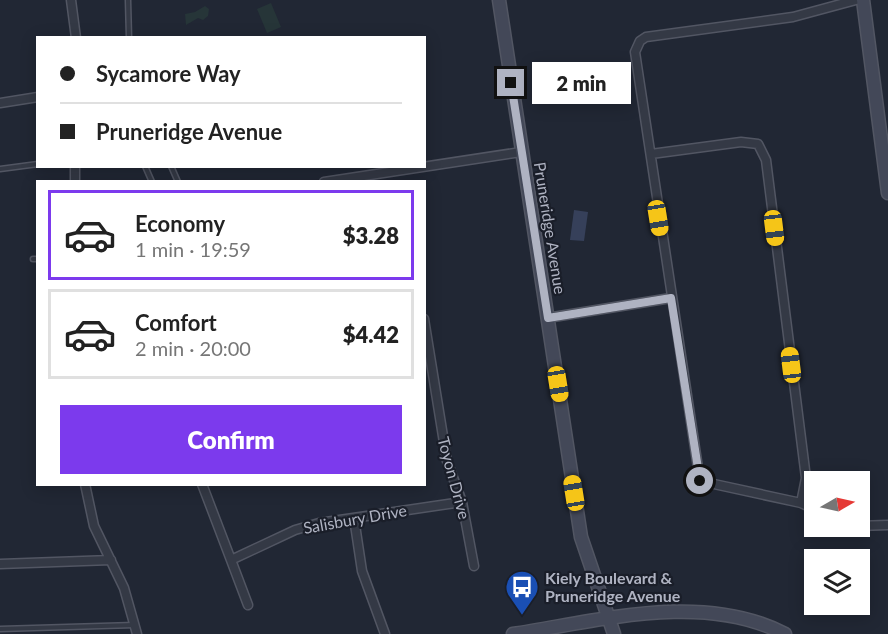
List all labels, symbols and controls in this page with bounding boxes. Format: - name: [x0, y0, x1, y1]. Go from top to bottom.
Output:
- text: Sycamore Way: [96, 60, 241, 87]
- callout: 2 min: [532, 62, 631, 104]
- route end: [497, 69, 524, 96]
- text: 2 min: [557, 71, 606, 95]
- text: Pruneridge Avenue: [96, 118, 282, 145]
- street label: Pruneridge Avenue: [531, 161, 570, 295]
- car: [646, 199, 670, 237]
- icon: car: [63, 208, 117, 262]
- car: [763, 209, 785, 247]
- text: Economy: [135, 210, 225, 237]
- text: $3.28: [343, 222, 399, 249]
- text: 1 min · 19:59: [135, 237, 251, 261]
- icon: car: [63, 307, 117, 361]
- text: Comfort: [135, 309, 217, 336]
- text: $4.42: [343, 321, 399, 348]
- text: 2 min · 20:00: [135, 336, 251, 360]
- car: [780, 346, 802, 384]
- car: [546, 365, 570, 403]
- button: Confirm: [60, 405, 402, 474]
- street label: Toyon Drive: [434, 435, 475, 521]
- route start: [686, 467, 713, 494]
- north arrow: [804, 471, 870, 537]
- map controls: [804, 471, 870, 615]
- car: [562, 474, 586, 512]
- street label: Salisbury Drive: [302, 500, 408, 537]
- button: layers: [804, 549, 870, 615]
- place label: Kiely Boulevard & Pruneridge Avenue: [545, 568, 681, 605]
- bus stop icon: Kiely Boulevard & Pruneridge Avenue: [504, 569, 540, 616]

